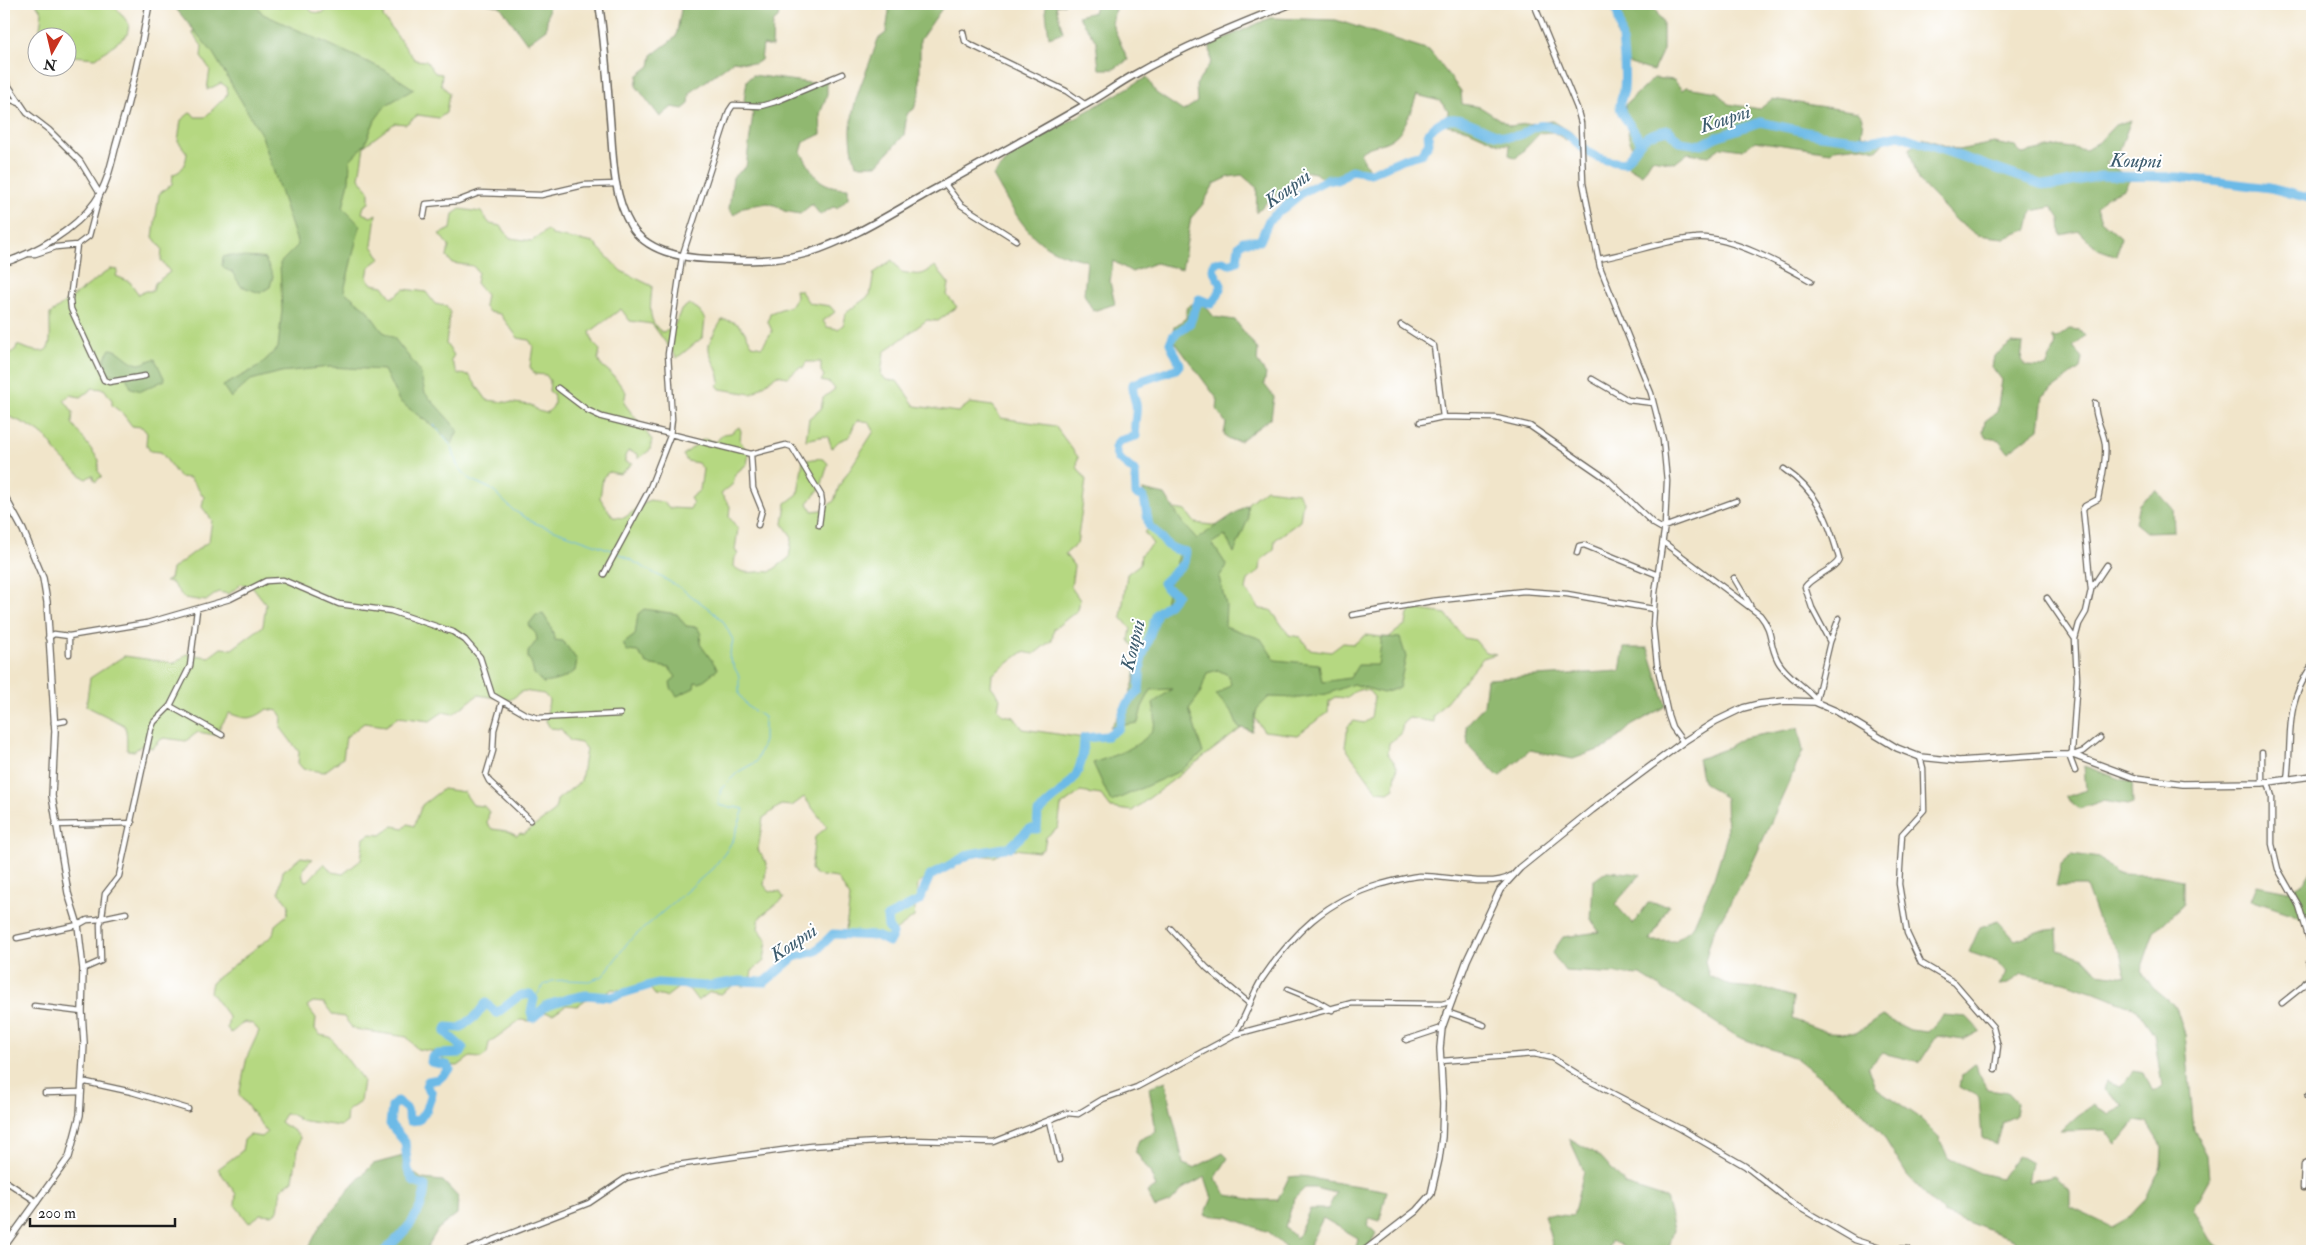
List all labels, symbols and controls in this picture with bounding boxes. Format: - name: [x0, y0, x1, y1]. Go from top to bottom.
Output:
- north arrow: [28, 28, 78, 78]
- text: N: [42, 55, 59, 74]
- water label: Koupni: [1696, 100, 1754, 139]
- water label: Koupni: [2109, 149, 2162, 173]
- water label: Koupni: [1259, 164, 1316, 214]
- water label: Koupni: [1115, 617, 1150, 674]
- water label: Koupni: [765, 918, 822, 968]
- scale bar: [30, 1195, 175, 1227]
- text: 200 m: [38, 1204, 76, 1223]

